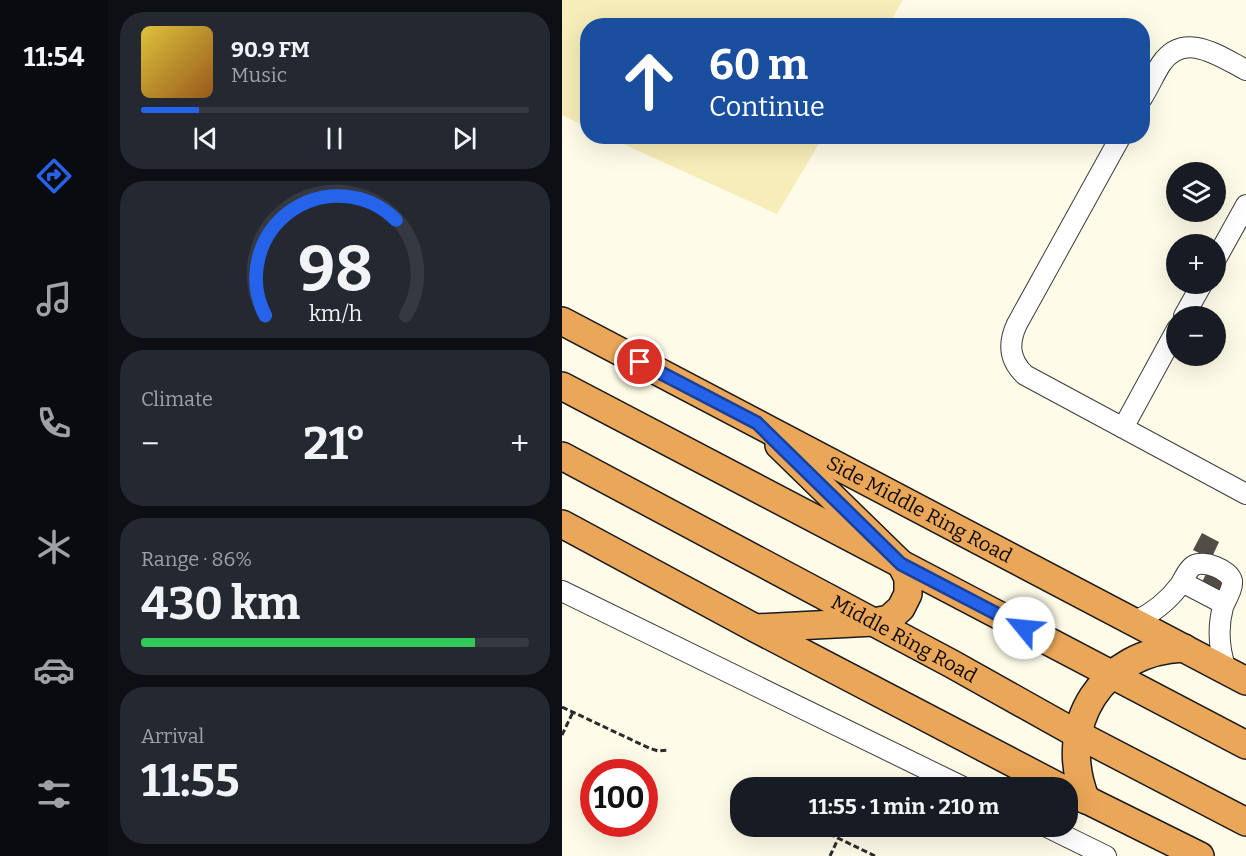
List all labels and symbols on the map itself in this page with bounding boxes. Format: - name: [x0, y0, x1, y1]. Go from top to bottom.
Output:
- pin: [614, 336, 665, 387]
- street label: Side Middle Ring Road: [823, 451, 1016, 568]
- street label: Middle Ring Road: [827, 590, 982, 688]
- position arrow: [992, 596, 1056, 660]
- speed limit sign: 100: [580, 759, 658, 837]

